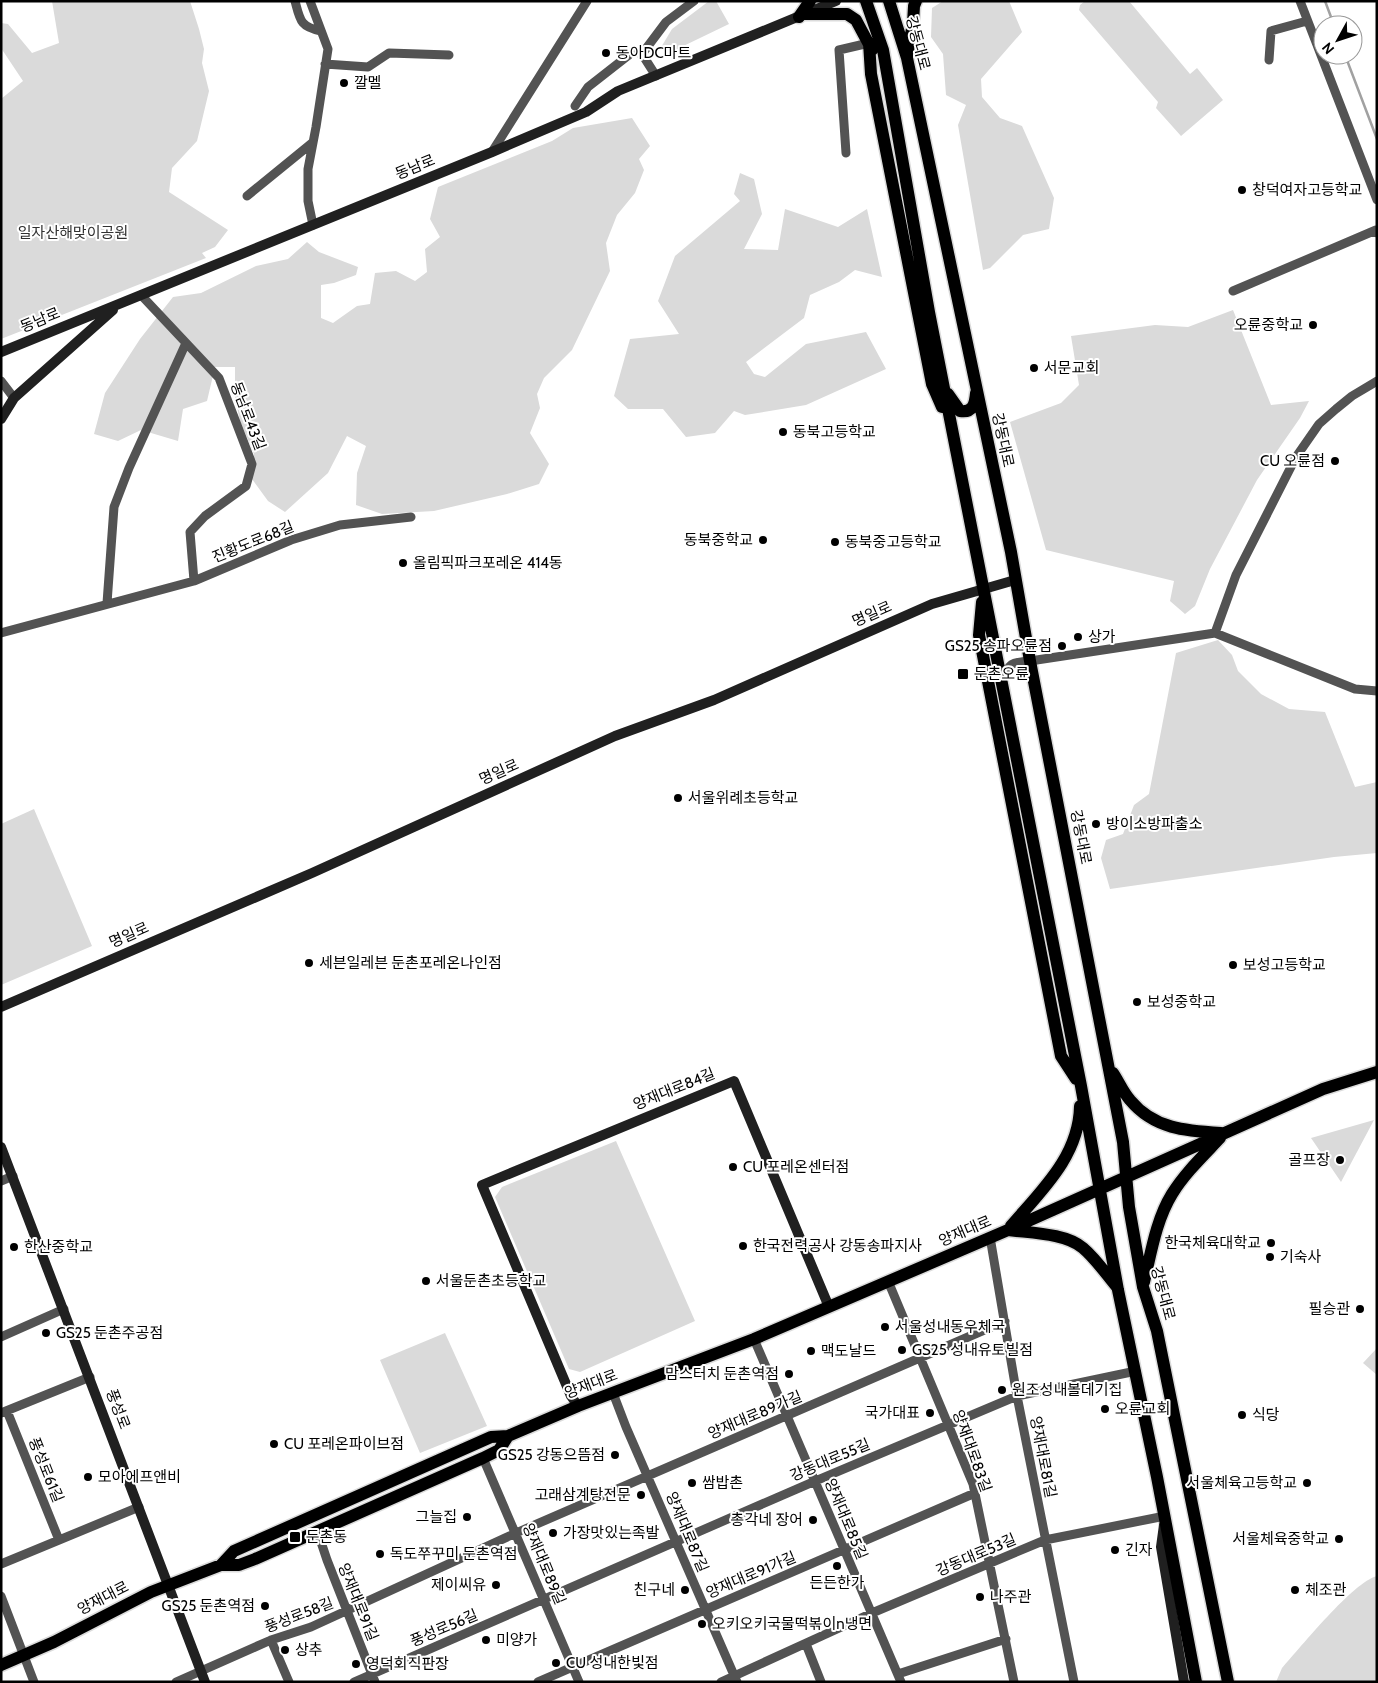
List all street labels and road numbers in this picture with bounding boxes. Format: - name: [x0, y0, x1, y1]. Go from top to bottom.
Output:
- street label: 강동대로: [902, 14, 934, 72]
- street label: 동남로: [392, 151, 438, 183]
- street label: 동남로: [17, 304, 63, 336]
- street label: 동남로43길: [227, 379, 269, 453]
- street label: 강동대로: [988, 411, 1018, 469]
- street label: 진황도로68길: [209, 517, 297, 567]
- street label: 명일로: [849, 597, 895, 631]
- street label: 명일로: [476, 755, 522, 789]
- street label: 강동대로: [1067, 808, 1095, 866]
- street label: 명일로: [106, 918, 152, 952]
- street label: 양재대로84길: [630, 1064, 718, 1114]
- street label: 양재대로: [936, 1212, 994, 1250]
- street label: 강동대로: [1147, 1264, 1179, 1322]
- street label: 양재대로: [562, 1366, 620, 1402]
- street label: 풍성로: [102, 1386, 134, 1432]
- street label: 양재대로89가길: [705, 1387, 805, 1443]
- street label: 양재대로83길: [949, 1407, 995, 1495]
- street label: 양재대로81길: [1026, 1415, 1060, 1499]
- street label: 풍성로61길: [25, 1435, 67, 1505]
- street label: 강동대로55길: [787, 1435, 873, 1485]
- street label: 양재대로85길: [821, 1476, 871, 1562]
- street label: 양재대로87길: [662, 1489, 712, 1575]
- street label: 양재대로89길: [519, 1521, 569, 1607]
- street label: 강동대로53길: [933, 1530, 1019, 1580]
- street label: 양재대로91가길: [703, 1548, 799, 1602]
- street label: 양재대로91길: [334, 1560, 382, 1644]
- street label: 양재대로: [74, 1577, 132, 1619]
- street label: 풍성로58길: [262, 1594, 336, 1636]
- street label: 풍성로56길: [407, 1606, 481, 1650]

